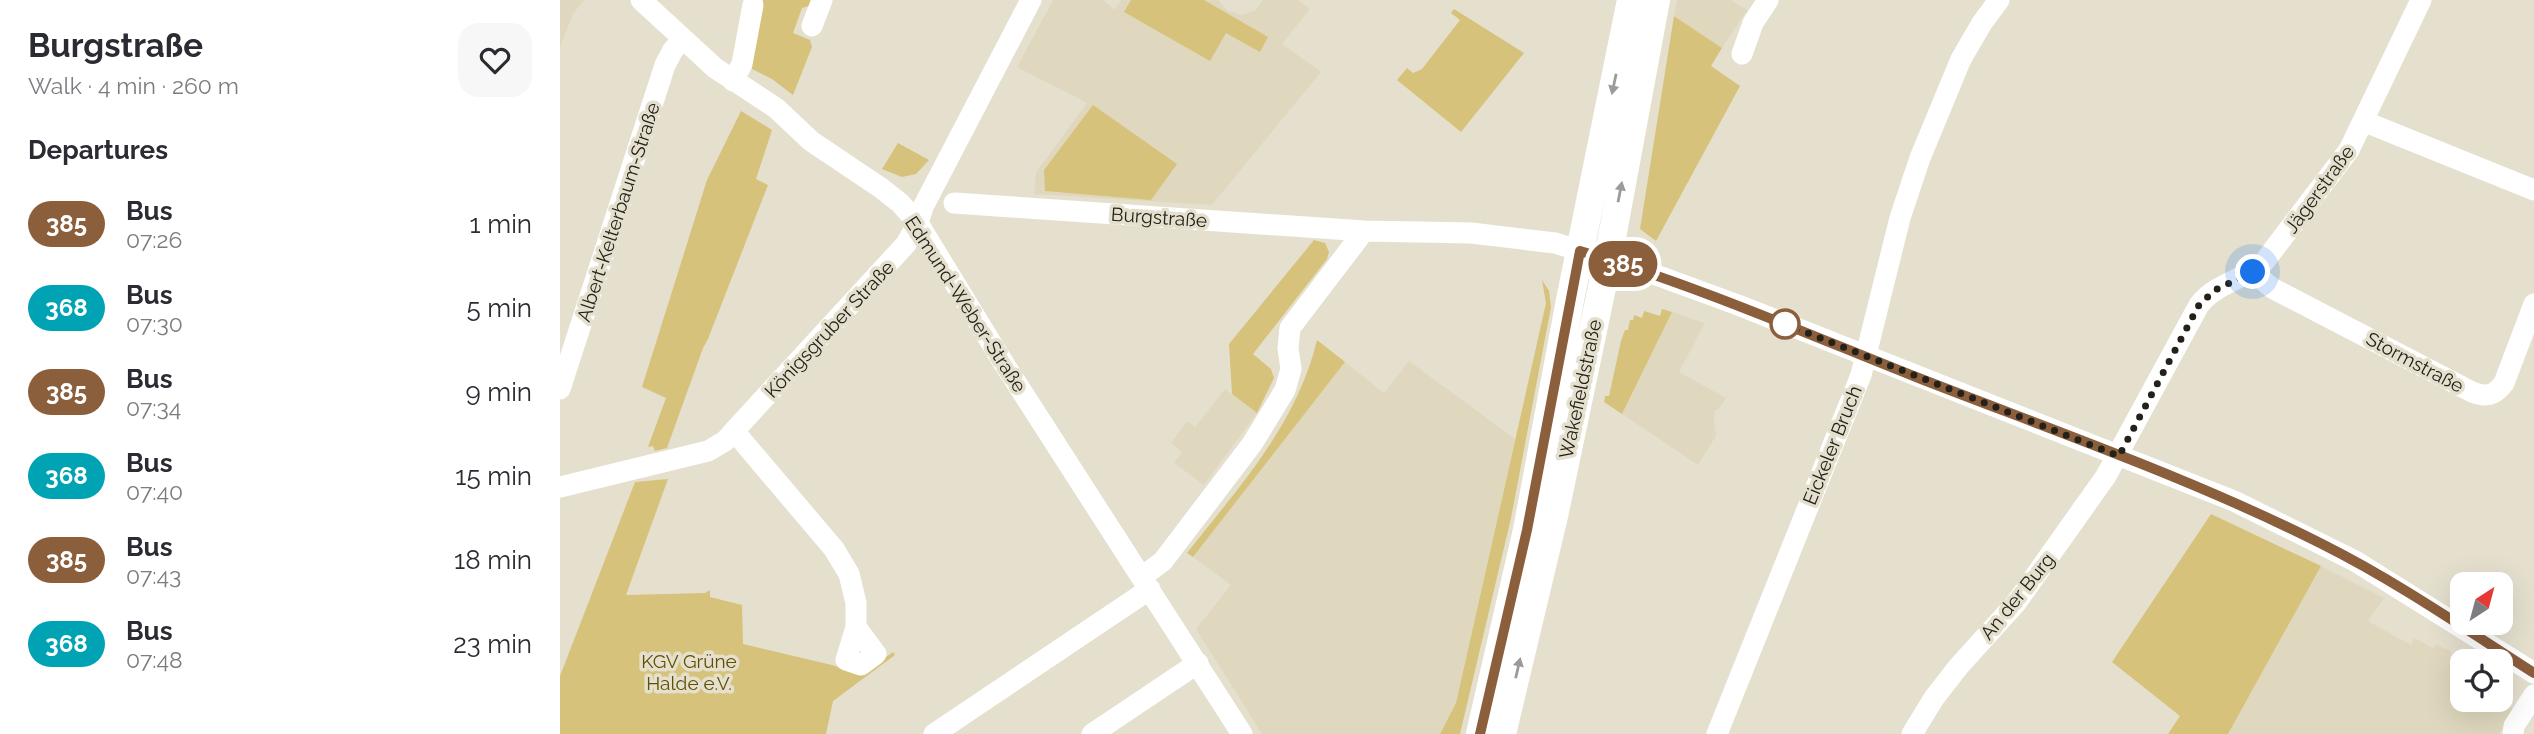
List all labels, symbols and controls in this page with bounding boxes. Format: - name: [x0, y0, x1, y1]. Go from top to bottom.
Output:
- button: heart: [458, 23, 532, 97]
- text: Burgstraße: [28, 26, 203, 65]
- text: Walk · 4 min · 260 m: [28, 72, 239, 99]
- one-way arrow: [1608, 73, 1619, 95]
- street label: Albert-Kelterbaum-Straße: [572, 100, 664, 324]
- text: Departures: [28, 135, 168, 165]
- street label: Jägerstraße: [2280, 141, 2358, 237]
- one-way arrow: [1615, 181, 1626, 203]
- text: Bus: [126, 196, 173, 226]
- street label: Burgstraße: [1110, 203, 1208, 231]
- text: 385: [46, 209, 87, 238]
- text: 1 min: [470, 209, 532, 239]
- street label: Edmund-Weber-Straße: [901, 212, 1031, 396]
- text: 07:26: [126, 226, 182, 253]
- line badge: 385: [1583, 241, 1663, 287]
- text: 385: [1602, 249, 1644, 278]
- your location: [2235, 254, 2270, 289]
- street label: Königsgruber Straße: [760, 256, 898, 402]
- text: Bus: [126, 280, 173, 310]
- text: 368: [45, 293, 88, 322]
- text: 5 min: [466, 293, 532, 323]
- unlabelled marker: [1770, 309, 1800, 339]
- text: 07:30: [126, 310, 183, 337]
- street label: Wakefieldstraße: [1555, 317, 1605, 461]
- street label: Stormstraße: [2363, 327, 2467, 397]
- text: Bus: [126, 364, 173, 394]
- text: 385: [46, 377, 87, 406]
- text: 9 min: [465, 377, 532, 407]
- street label: Eickeler Bruch: [1798, 382, 1866, 508]
- text: 07:34: [126, 394, 181, 421]
- text: Bus: [126, 448, 173, 478]
- text: 368: [45, 461, 88, 490]
- text: 15 min: [455, 461, 532, 491]
- text: 07:40: [126, 478, 183, 505]
- text: Bus: [126, 532, 173, 562]
- text: 385: [46, 545, 87, 574]
- text: 18 min: [454, 545, 532, 575]
- street label: An der Burg: [1975, 548, 2059, 644]
- text: 07:43: [126, 562, 181, 589]
- north arrow: [2450, 572, 2513, 635]
- map controls: [2450, 572, 2513, 712]
- text: Bus: [126, 616, 173, 646]
- text: 368: [45, 629, 88, 658]
- text: 23 min: [453, 629, 532, 659]
- text: 07:48: [126, 646, 183, 673]
- button: locate: [2450, 649, 2513, 712]
- park label: KGV Grüne Halde e.V.: [641, 650, 737, 694]
- one-way arrow: [1513, 656, 1524, 678]

